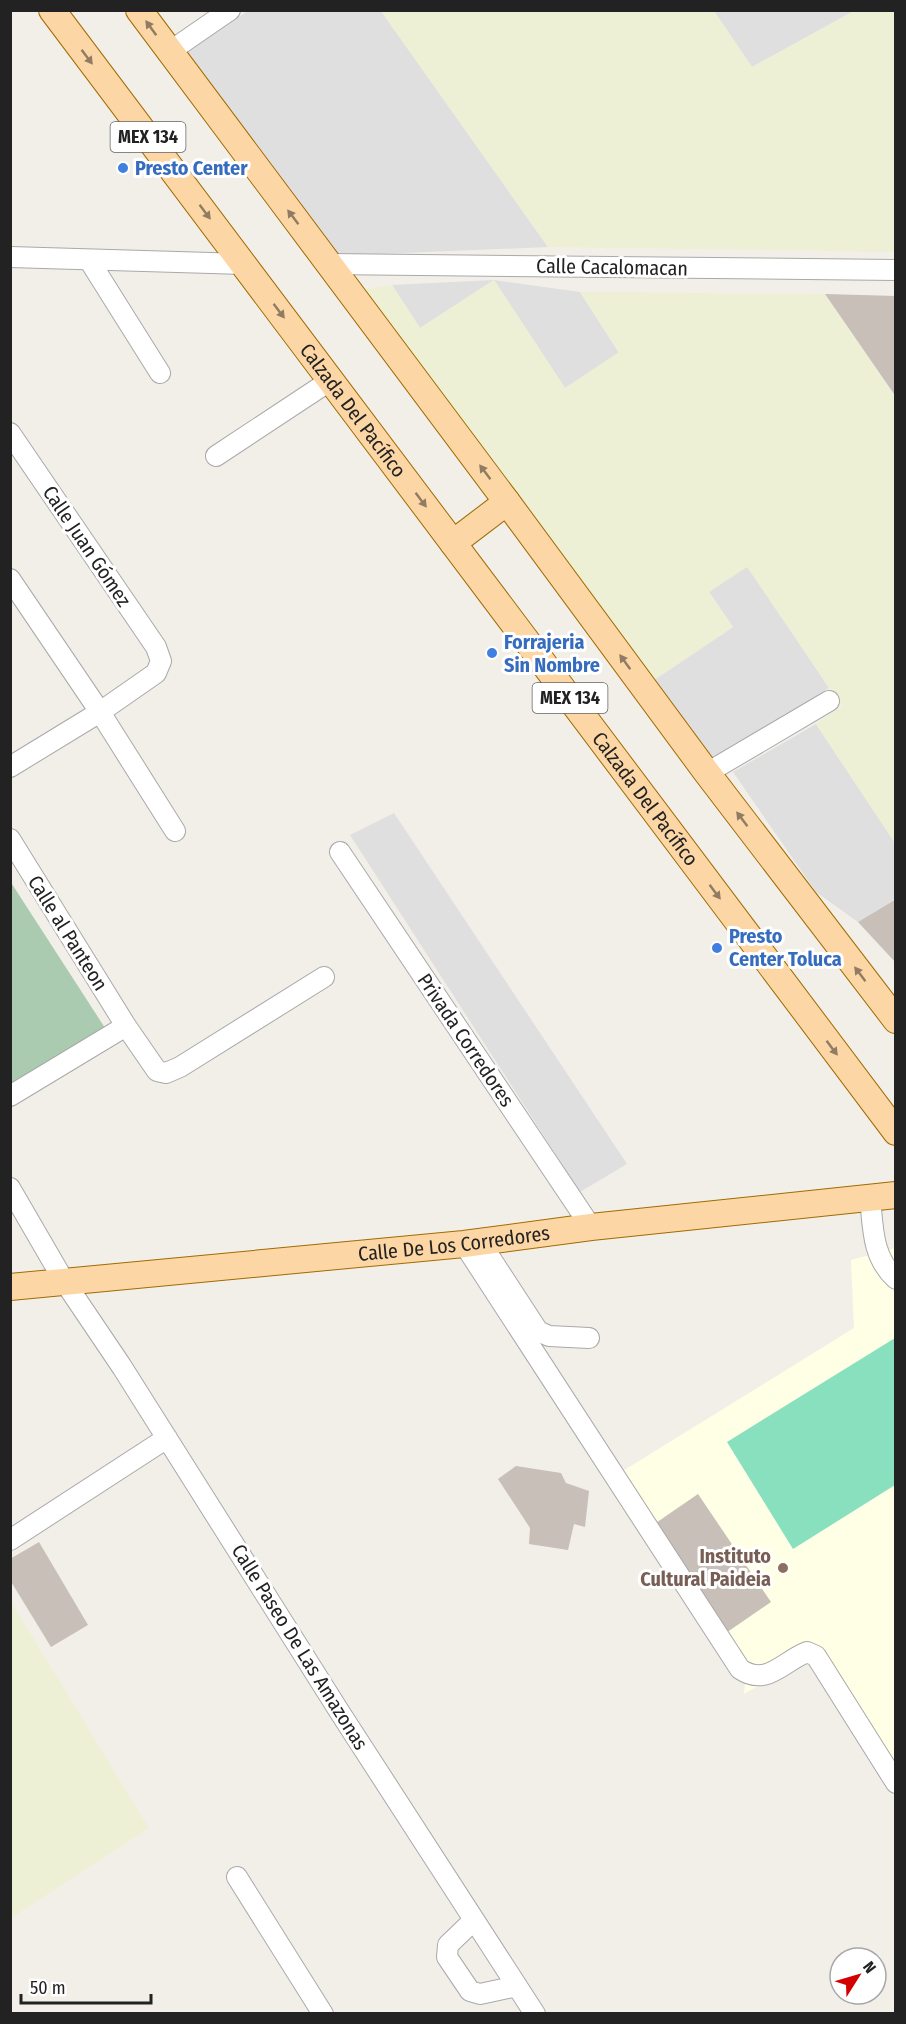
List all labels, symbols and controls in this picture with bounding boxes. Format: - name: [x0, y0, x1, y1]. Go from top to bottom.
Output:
- one-way arrow: [146, 20, 158, 35]
- one-way arrow: [81, 49, 94, 65]
- road number: MEX 134: [110, 122, 186, 152]
- place label: Presto Center: [135, 156, 248, 180]
- marker: Presto Center: [116, 161, 130, 175]
- one-way arrow: [199, 205, 211, 220]
- one-way arrow: [288, 210, 300, 225]
- street label: Calle Cacalomacan: [536, 254, 688, 280]
- one-way arrow: [273, 302, 285, 318]
- street label: Calzada Del Pacífico: [295, 339, 411, 482]
- one-way arrow: [479, 464, 491, 479]
- street label: Calle Juan Gómez: [38, 481, 136, 611]
- one-way arrow: [415, 493, 427, 508]
- place label: Forrajeria Sin Nombre: [504, 630, 600, 677]
- marker: Forrajeria Sin Nombre: [485, 646, 499, 660]
- one-way arrow: [620, 655, 632, 670]
- road number: MEX 134: [532, 683, 608, 713]
- street label: Calzada Del Pacífico: [587, 727, 703, 870]
- one-way arrow: [736, 811, 748, 826]
- street label: Calle al Panteon: [23, 871, 113, 995]
- one-way arrow: [709, 883, 721, 899]
- place label: Presto Center Toluca: [729, 924, 842, 971]
- marker: Presto Center Toluca: [710, 941, 724, 955]
- one-way arrow: [854, 966, 866, 982]
- street label: Privada Corredores: [413, 969, 519, 1111]
- one-way arrow: [826, 1039, 838, 1055]
- street label: Calle De Los Corredores: [357, 1221, 551, 1266]
- street label: Calle Paseo De Las Amazonas: [227, 1540, 373, 1754]
- place label: Instituto Cultural Paideia: [640, 1544, 771, 1591]
- marker: Instituto Cultural Paideia: [776, 1561, 790, 1575]
- north arrow: [828, 1946, 888, 2006]
- text: N: [859, 1958, 880, 1977]
- scale bar: [21, 1967, 152, 2005]
- text: 50 m: [30, 1977, 66, 1999]

